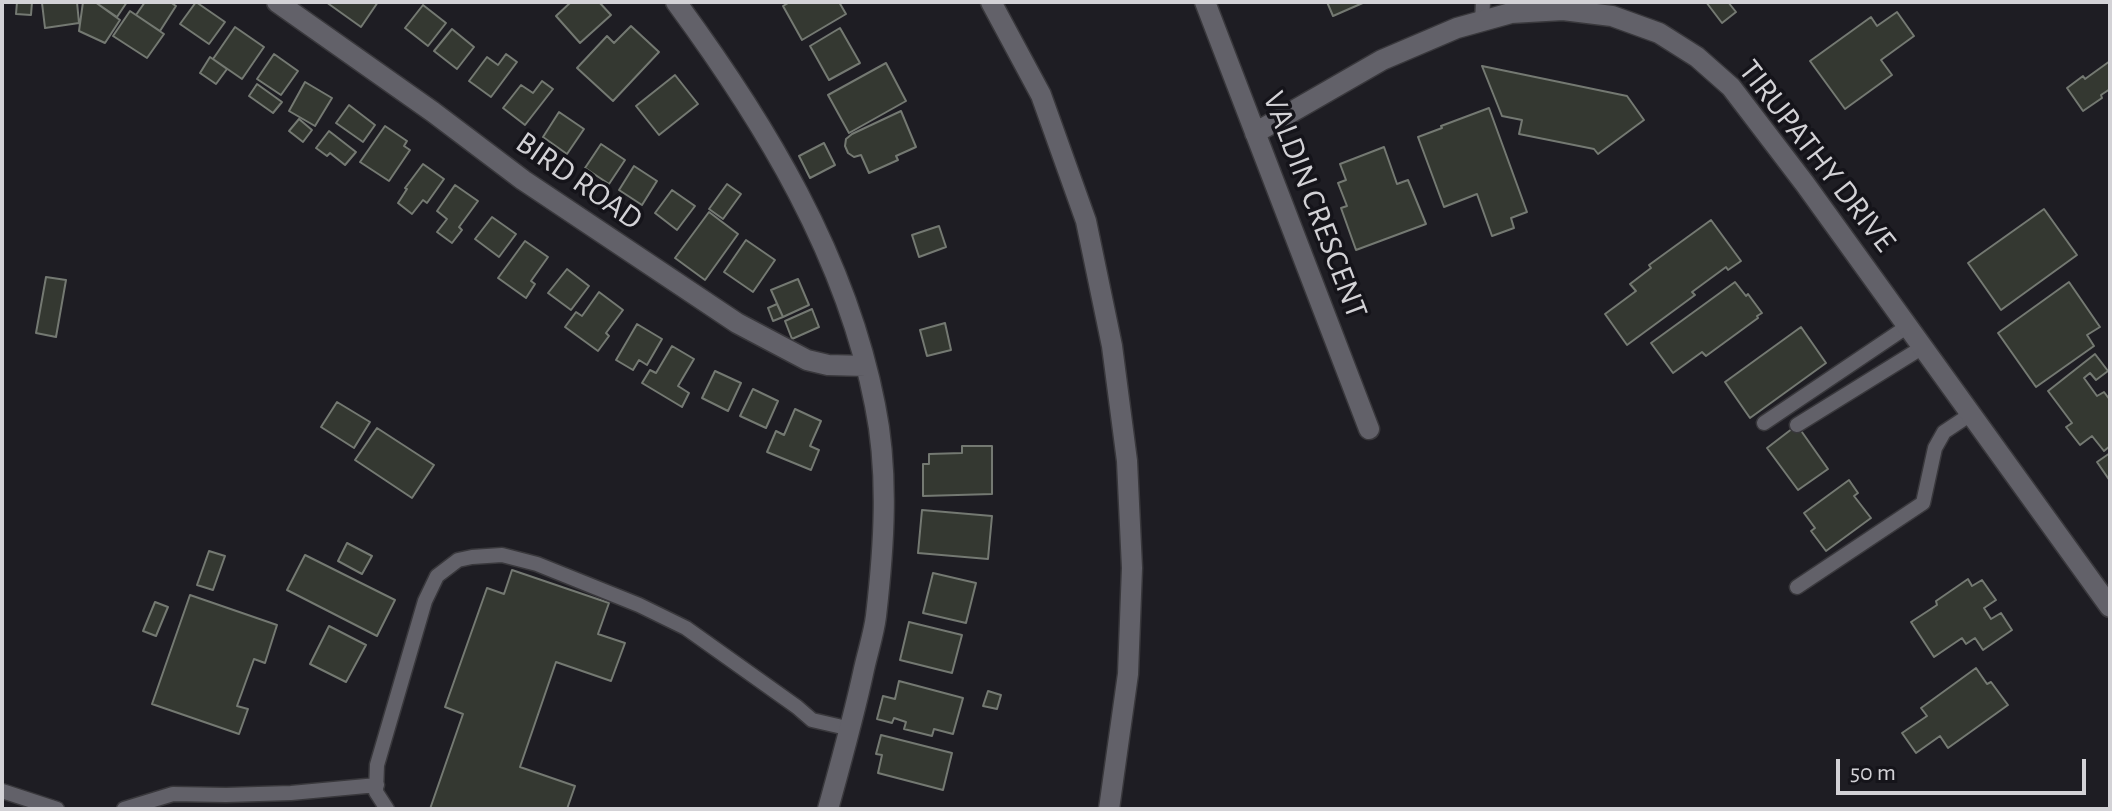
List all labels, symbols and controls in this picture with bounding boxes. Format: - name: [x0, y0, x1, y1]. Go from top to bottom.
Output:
- street label: TIRUPATHY DRIVE: [1730, 52, 1904, 260]
- street label: VALDIN CRESCENT: [1254, 86, 1376, 324]
- street label: BIRD ROAD: [508, 123, 650, 239]
- scale bar: [1840, 743, 2090, 793]
- text: 50 m: [1850, 761, 1896, 785]

